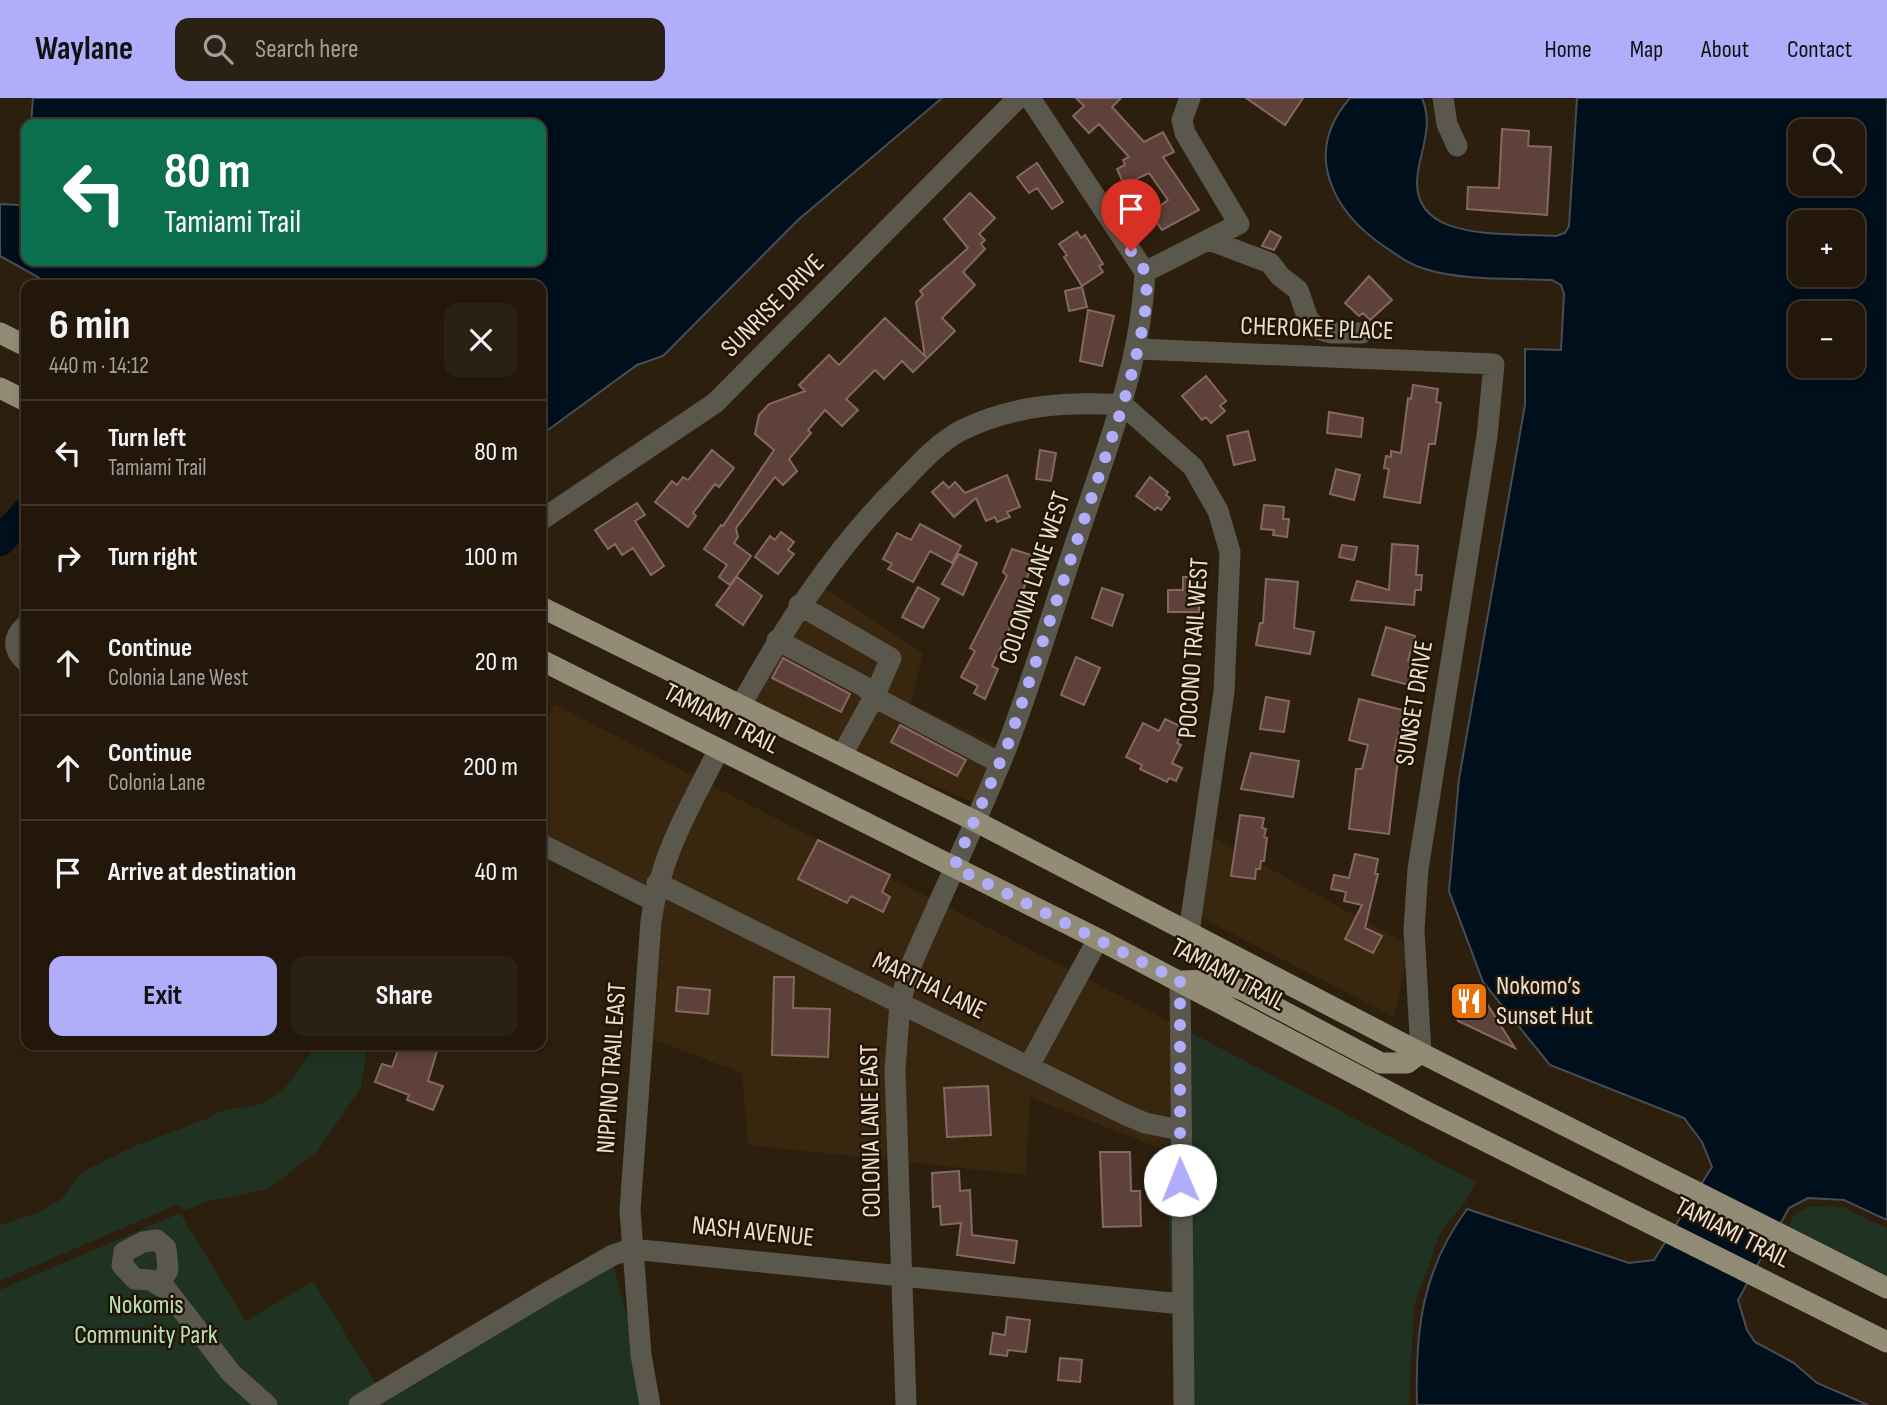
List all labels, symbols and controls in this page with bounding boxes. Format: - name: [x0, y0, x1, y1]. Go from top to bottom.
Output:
- search box: [175, 18, 665, 81]
- text: Waylane: [35, 29, 133, 69]
- icon: search: [199, 30, 237, 68]
- text: Search here: [255, 34, 358, 65]
- text: Home: [1544, 35, 1592, 64]
- text: Map: [1630, 35, 1663, 64]
- text: About: [1701, 35, 1749, 64]
- text: Contact: [1787, 35, 1852, 64]
- map controls: [1788, 119, 1865, 378]
- button: search: [1788, 119, 1865, 196]
- text: 80 m: [164, 143, 251, 202]
- icon: left: [49, 147, 140, 238]
- pin: [1101, 179, 1161, 251]
- icon: arrive: [1112, 190, 1150, 228]
- text: Tamiami Trail: [164, 203, 301, 242]
- button: +: [1788, 210, 1865, 287]
- street label: SUNRISE DRIVE: [715, 248, 831, 364]
- text: 6 min: [49, 300, 130, 351]
- button: −: [1788, 301, 1865, 378]
- button: close: [444, 303, 518, 377]
- street label: CHEROKEE PLACE: [1240, 311, 1394, 347]
- text: 440 m · 14:12: [49, 352, 149, 380]
- text: Turn left: [108, 423, 186, 454]
- icon: left: [49, 434, 87, 472]
- text: 80 m: [474, 437, 518, 468]
- text: Tamiami Trail: [108, 454, 207, 482]
- street label: COLONIA LANE WEST: [993, 488, 1077, 668]
- icon: right: [49, 539, 87, 577]
- text: Turn right: [108, 542, 197, 573]
- text: 100 m: [465, 542, 518, 573]
- street label: POCONO TRAIL WEST: [1172, 557, 1216, 739]
- text: Continue: [108, 633, 192, 664]
- street label: SUNSET DRIVE: [1390, 638, 1440, 768]
- icon: ahead: [49, 644, 87, 682]
- text: 20 m: [475, 647, 518, 678]
- text: Colonia Lane West: [108, 664, 248, 692]
- street label: TAMIAMI TRAIL: [658, 677, 784, 761]
- text: Continue: [108, 738, 192, 769]
- icon: ahead: [49, 749, 87, 787]
- text: 200 m: [463, 752, 518, 783]
- text: Colonia Lane: [108, 769, 205, 797]
- icon: arrive: [49, 854, 87, 892]
- text: Arrive at destination: [108, 857, 296, 888]
- text: 40 m: [475, 857, 518, 888]
- street label: TAMIAMI TRAIL: [1165, 932, 1291, 1018]
- street label: MARTHA LANE: [867, 945, 991, 1027]
- button: Exit: [49, 956, 277, 1036]
- button: Share: [291, 956, 518, 1036]
- place label: Nokomo’s Sunset Hut: [1496, 971, 1593, 1032]
- restaurant icon: Nokomo’s Sunset Hut: [1448, 980, 1490, 1022]
- street label: NIPPINO TRAIL EAST: [591, 981, 633, 1155]
- street label: COLONIA LANE EAST: [854, 1044, 888, 1218]
- position arrow: [1143, 1143, 1217, 1217]
- street label: TAMIAMI TRAIL: [1669, 1191, 1795, 1275]
- street label: NASH AVENUE: [690, 1210, 816, 1254]
- park label: Nokomis Community Park: [74, 1290, 218, 1351]

